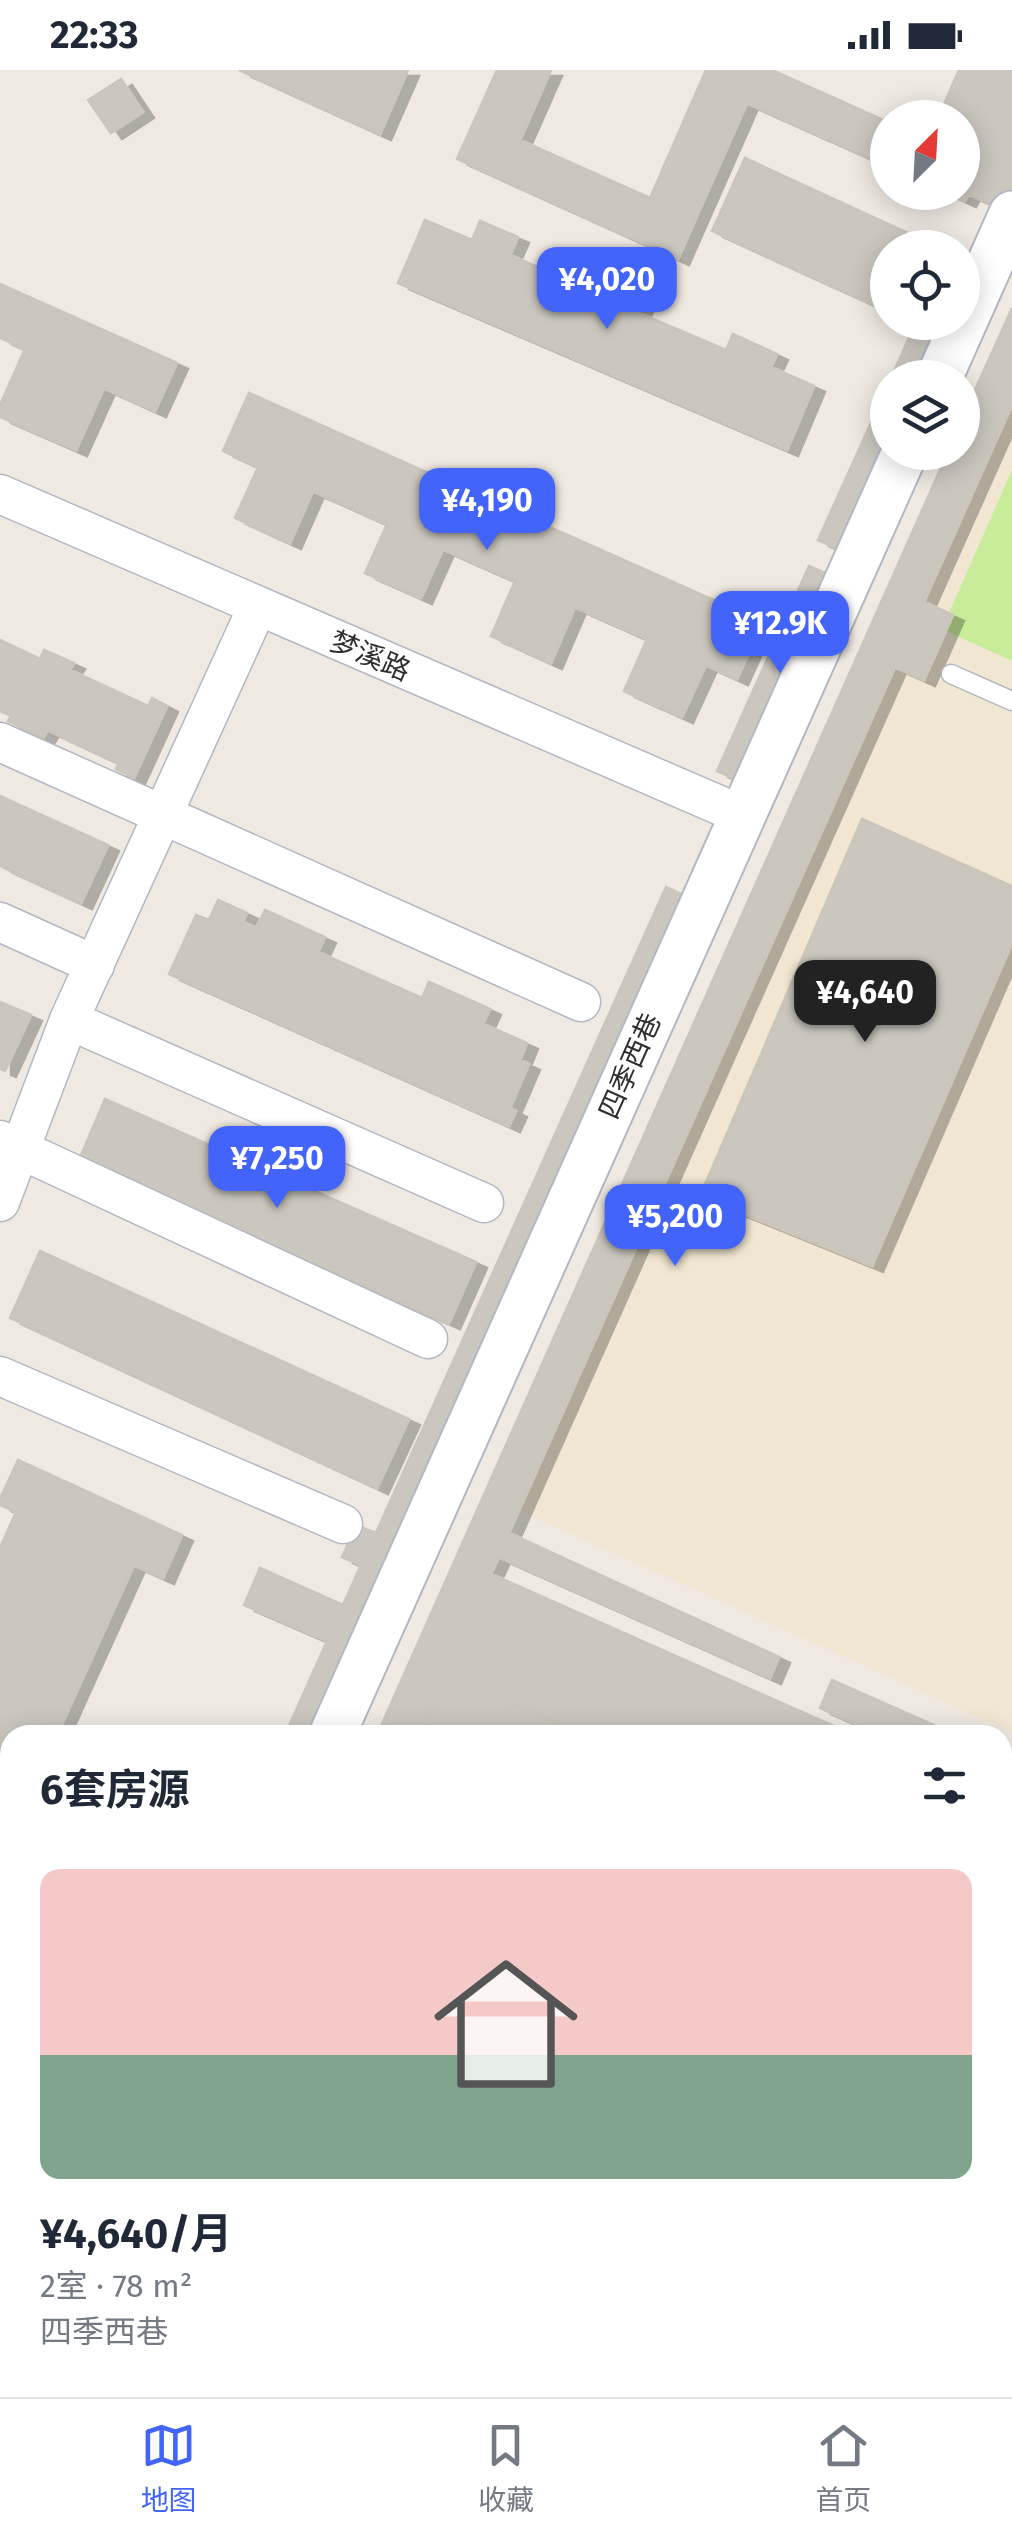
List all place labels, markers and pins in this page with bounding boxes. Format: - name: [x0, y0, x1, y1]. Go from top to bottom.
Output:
- pin: ¥4,020: [526, 247, 688, 332]
- pin: ¥4,190: [406, 468, 568, 553]
- pin: ¥12.9K: [699, 591, 861, 676]
- pin: ¥4,640: [784, 960, 946, 1045]
- pin: ¥7,250: [196, 1126, 358, 1211]
- pin: ¥5,200: [594, 1184, 756, 1269]

